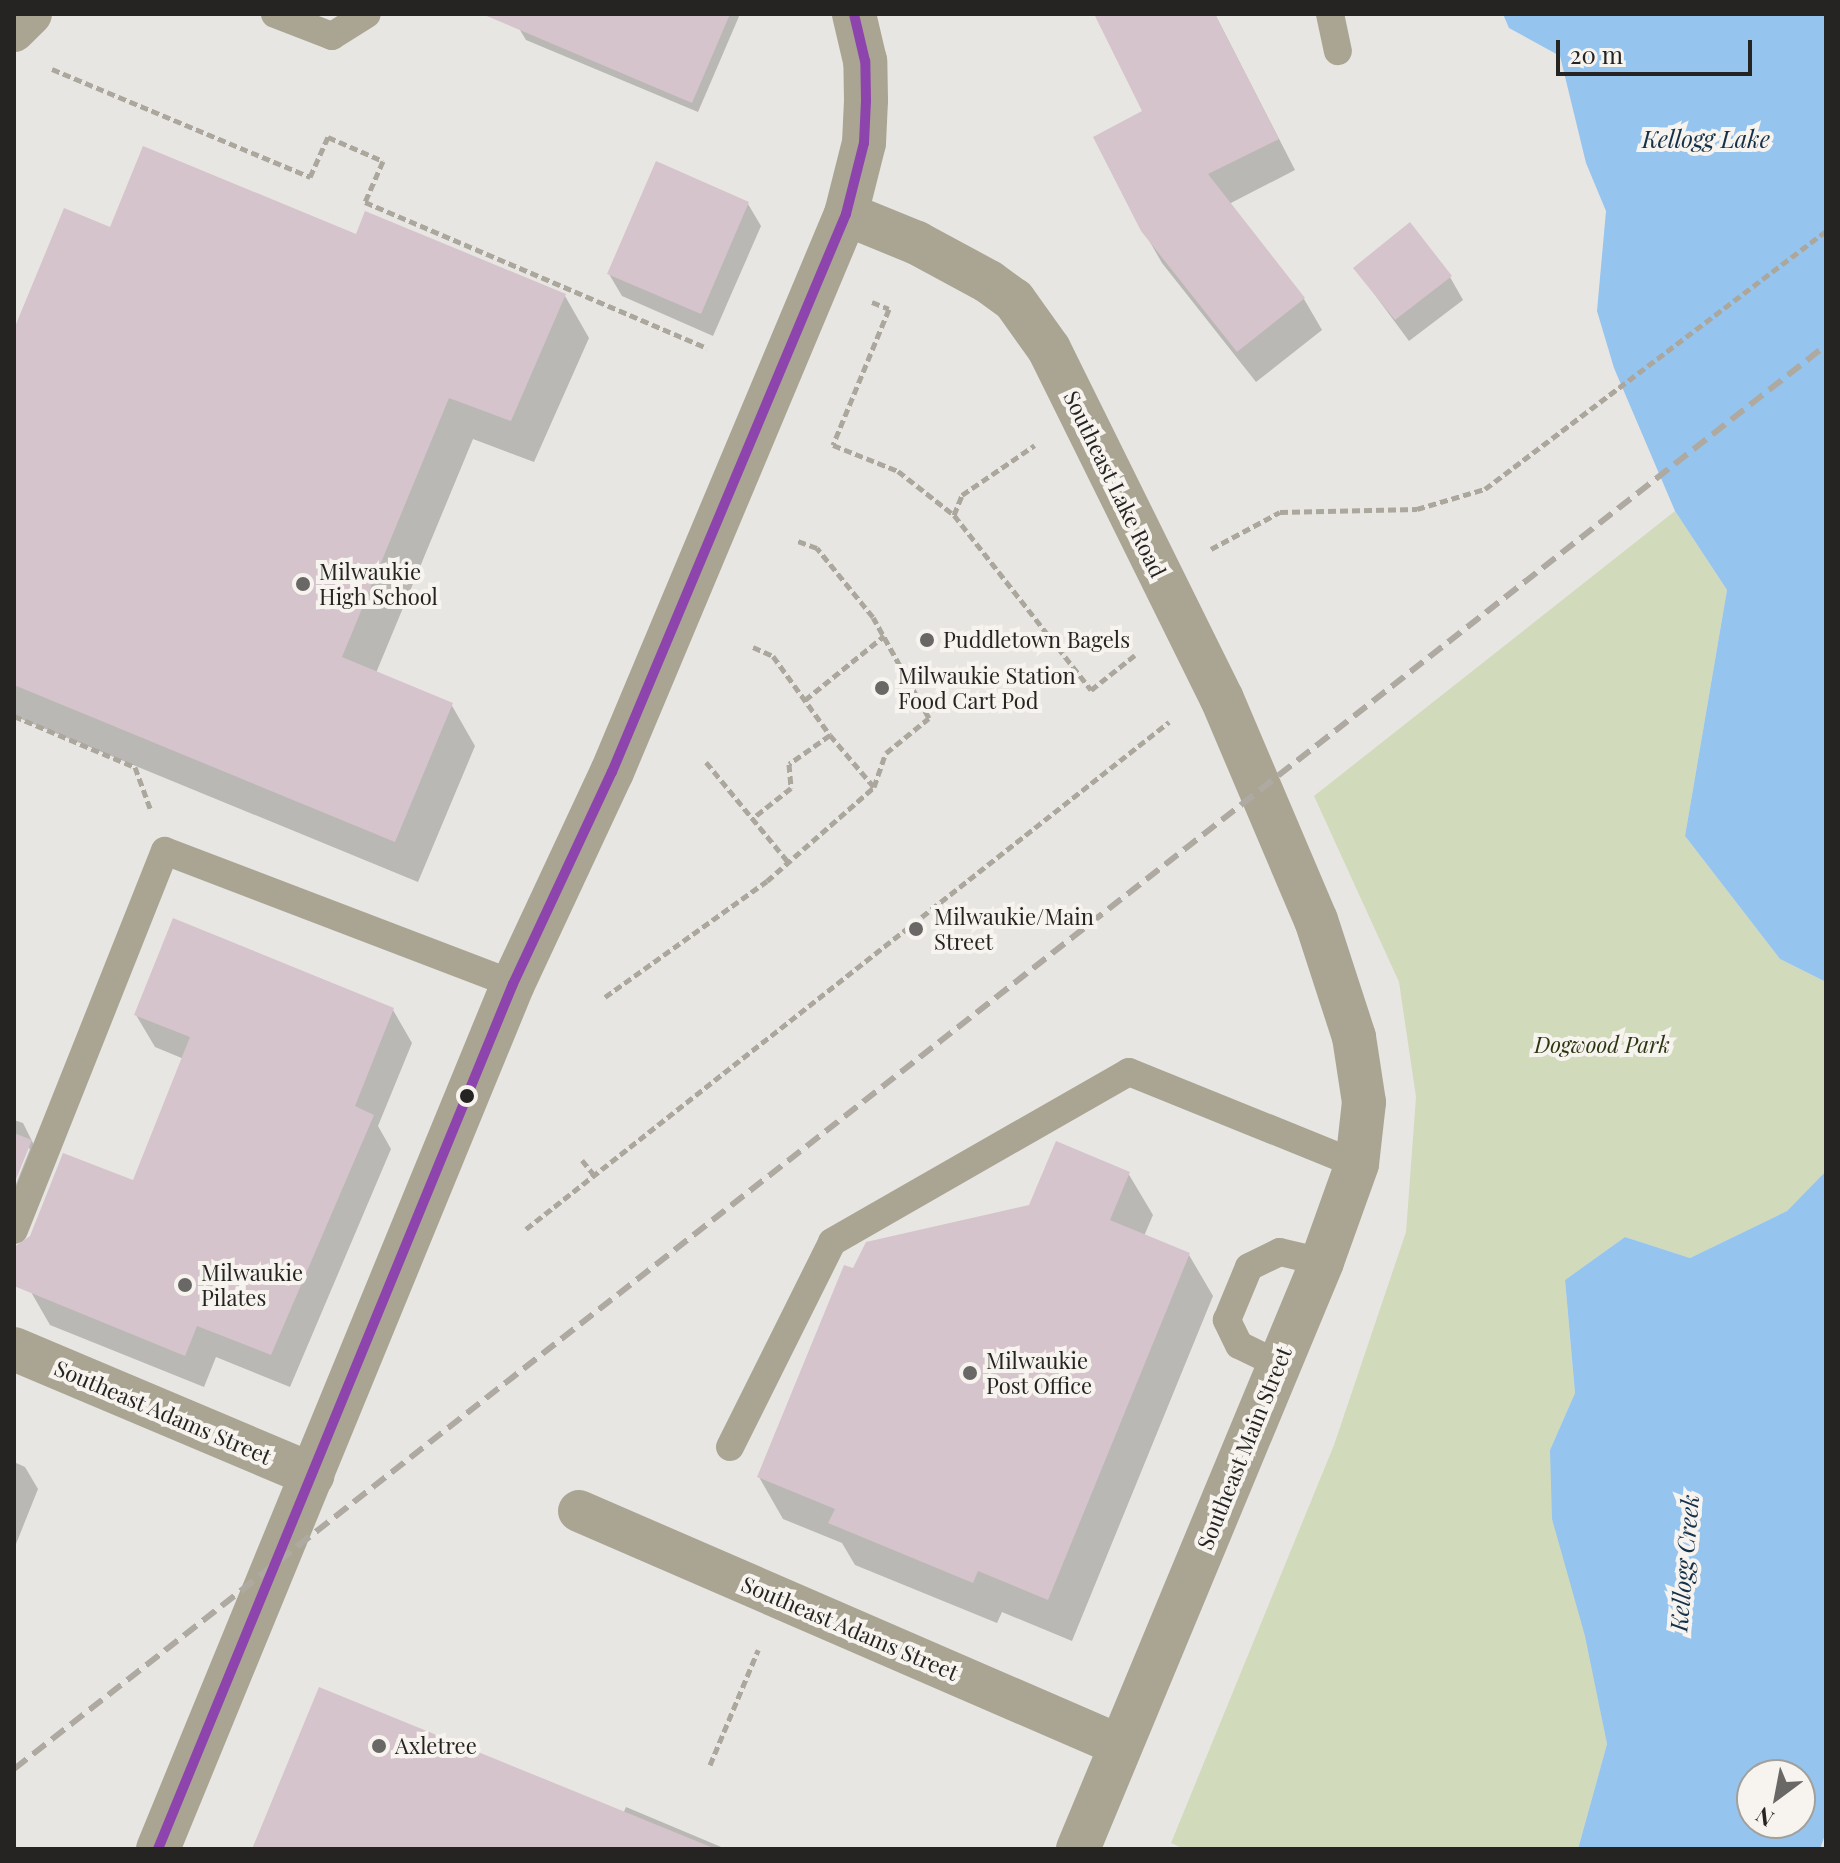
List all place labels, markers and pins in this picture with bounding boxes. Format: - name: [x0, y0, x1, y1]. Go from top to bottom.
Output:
- place label: Milwaukie High School: [319, 558, 438, 610]
- marker: Milwaukie High School: [294, 575, 312, 593]
- place label: Puddletown Bagels: [943, 627, 1130, 653]
- marker: Puddletown Bagels: [918, 631, 936, 649]
- place label: Milwaukie Station Food Cart Pod: [898, 662, 1076, 714]
- marker: Milwaukie Station Food Cart Pod: [873, 679, 891, 697]
- place label: Milwaukie/Main Street: [934, 903, 1094, 954]
- marker: Milwaukie/Main Street: [905, 918, 927, 940]
- unlabelled marker: [459, 1088, 475, 1104]
- place label: Milwaukie Pilates: [201, 1259, 303, 1310]
- marker: Milwaukie Pilates: [176, 1276, 194, 1294]
- place label: Milwaukie Post Office: [986, 1347, 1092, 1398]
- marker: Milwaukie Post Office: [961, 1364, 979, 1382]
- place label: Axletree: [395, 1733, 477, 1759]
- marker: Axletree: [370, 1737, 388, 1755]

